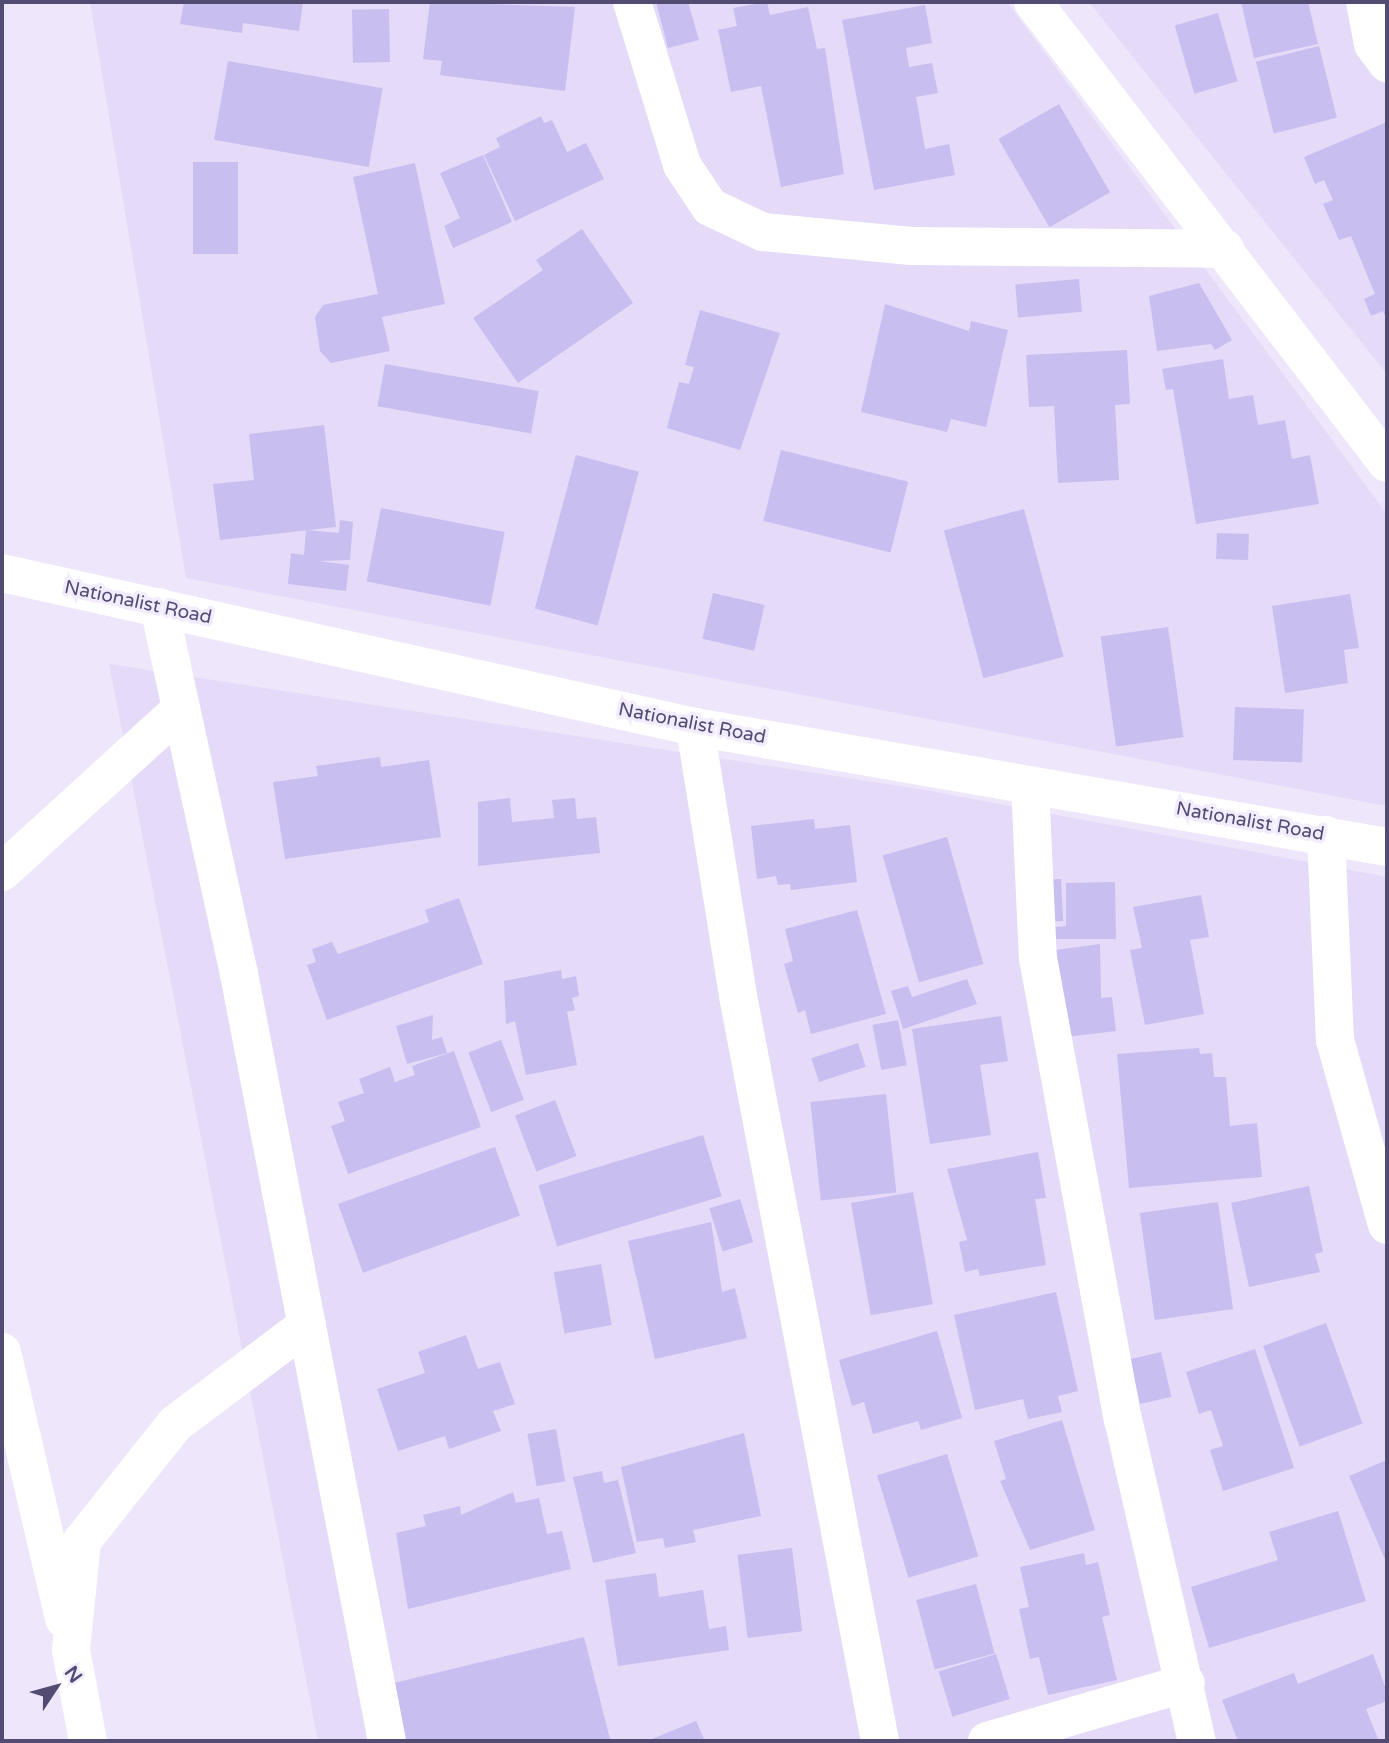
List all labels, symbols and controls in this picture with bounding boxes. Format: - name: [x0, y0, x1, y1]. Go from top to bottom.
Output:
- street label: Nationalist Road: [62, 576, 214, 630]
- street label: Nationalist Road: [616, 699, 768, 749]
- street label: Nationalist Road: [1174, 798, 1326, 846]
- north arrow: [21, 1652, 91, 1722]
- text: N: [60, 1662, 86, 1687]

